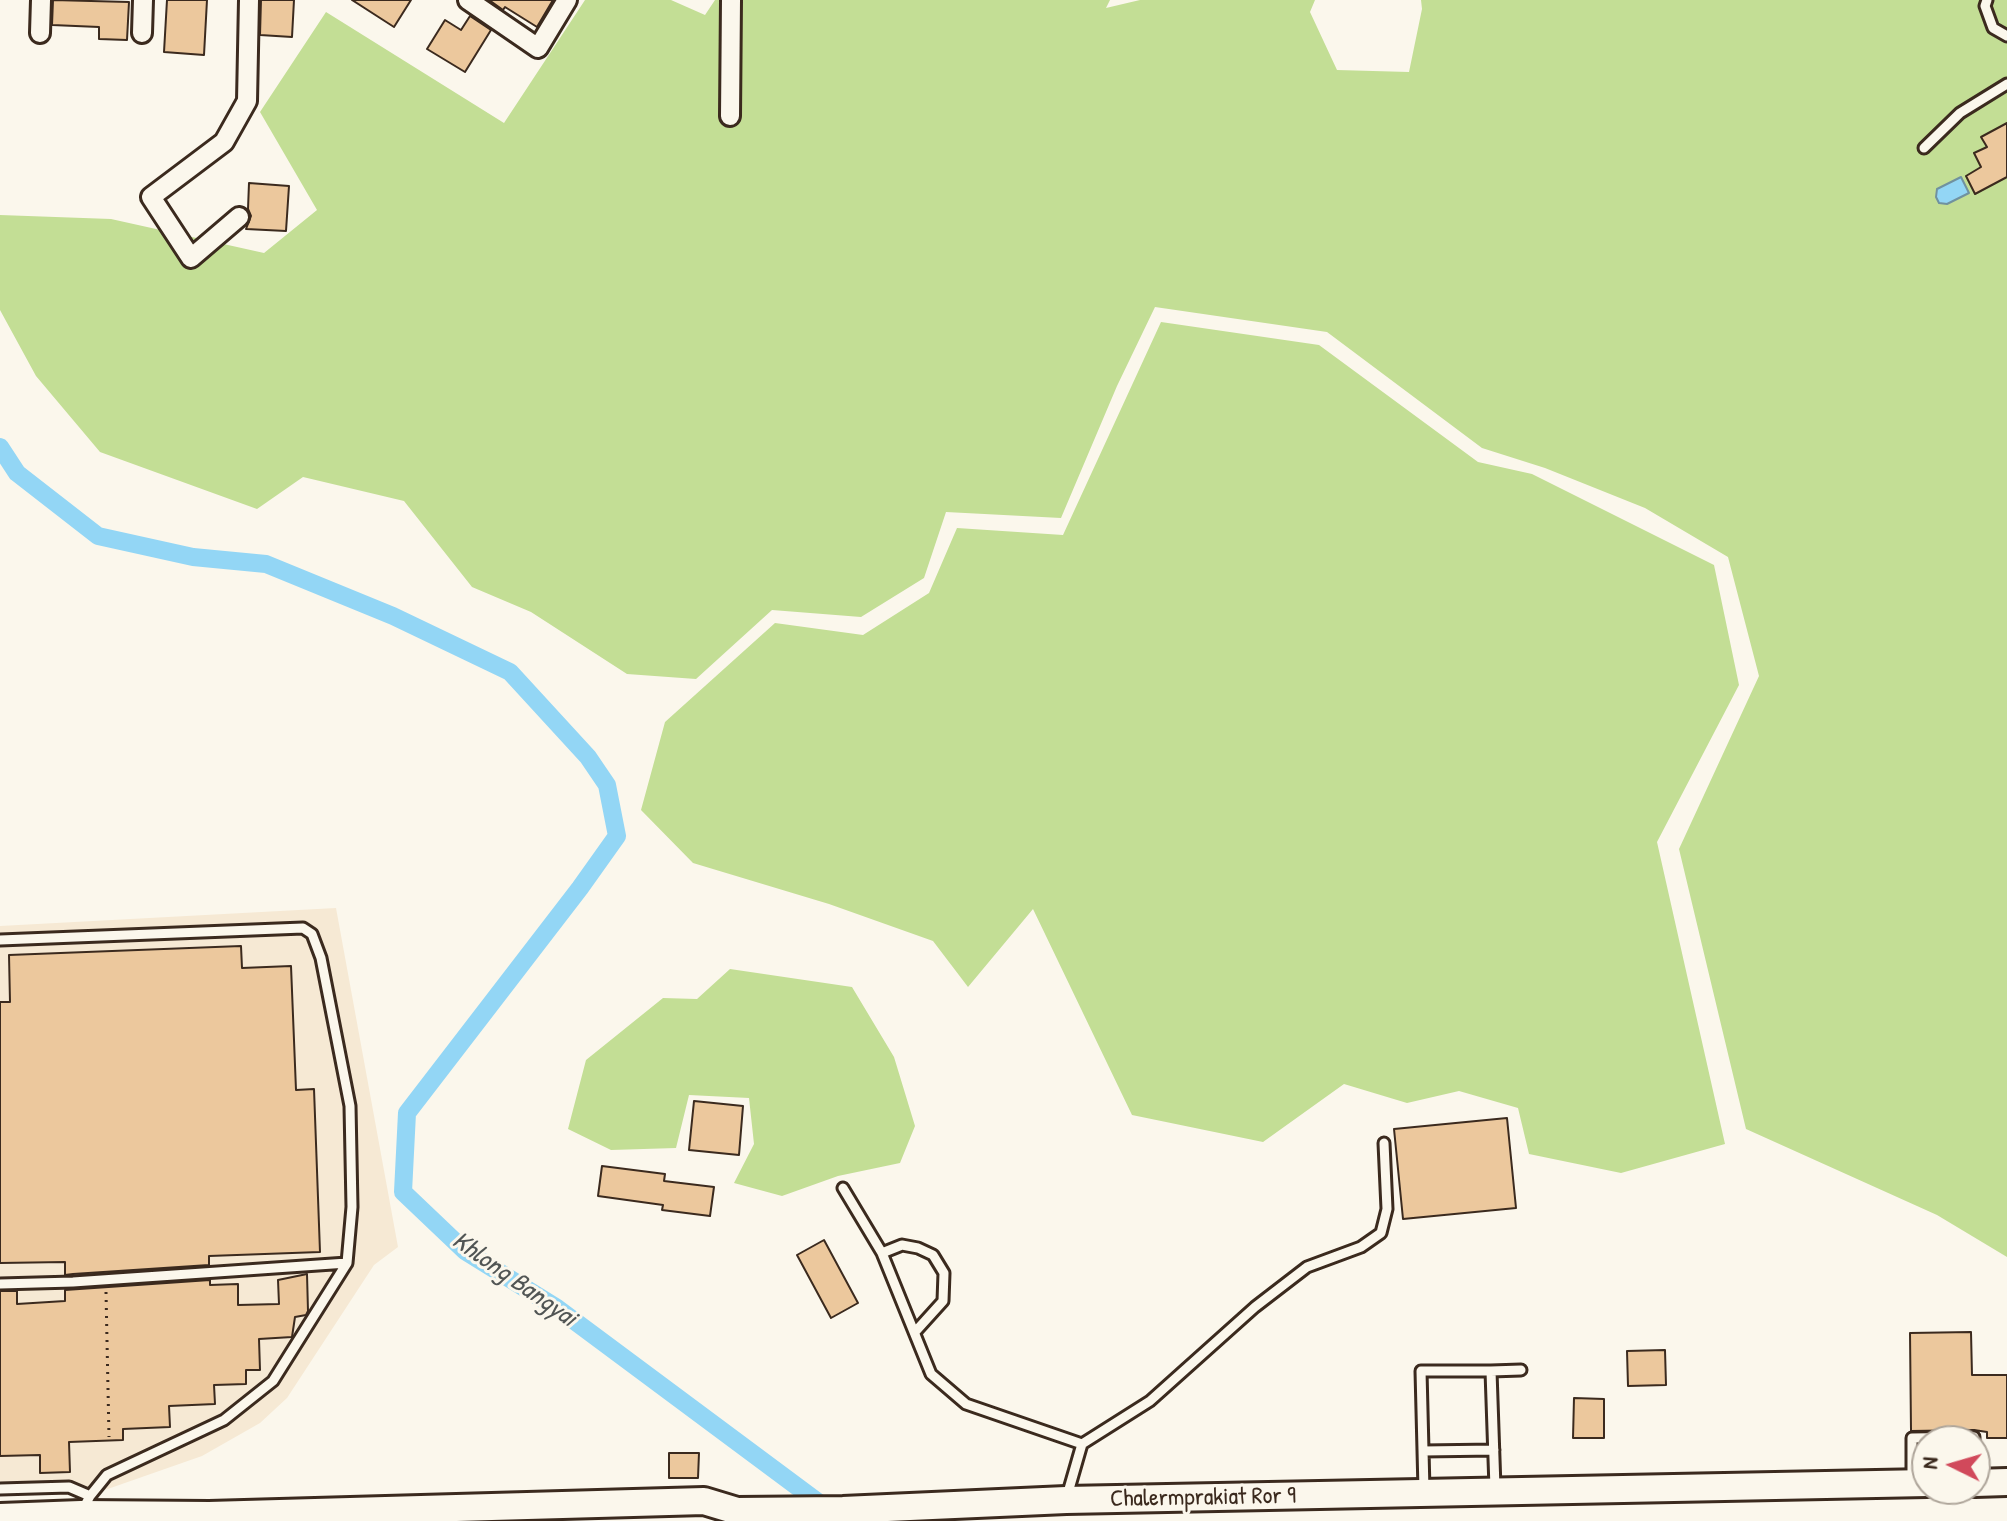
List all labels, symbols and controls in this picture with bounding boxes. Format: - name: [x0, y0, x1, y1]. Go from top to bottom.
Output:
- water label: Khlong Bangyai: [446, 1226, 582, 1334]
- north arrow: [1911, 1425, 1991, 1505]
- text: N: [1914, 1456, 1945, 1470]
- street label: Chalermprakiat Ror 9: [1110, 1482, 1296, 1514]

